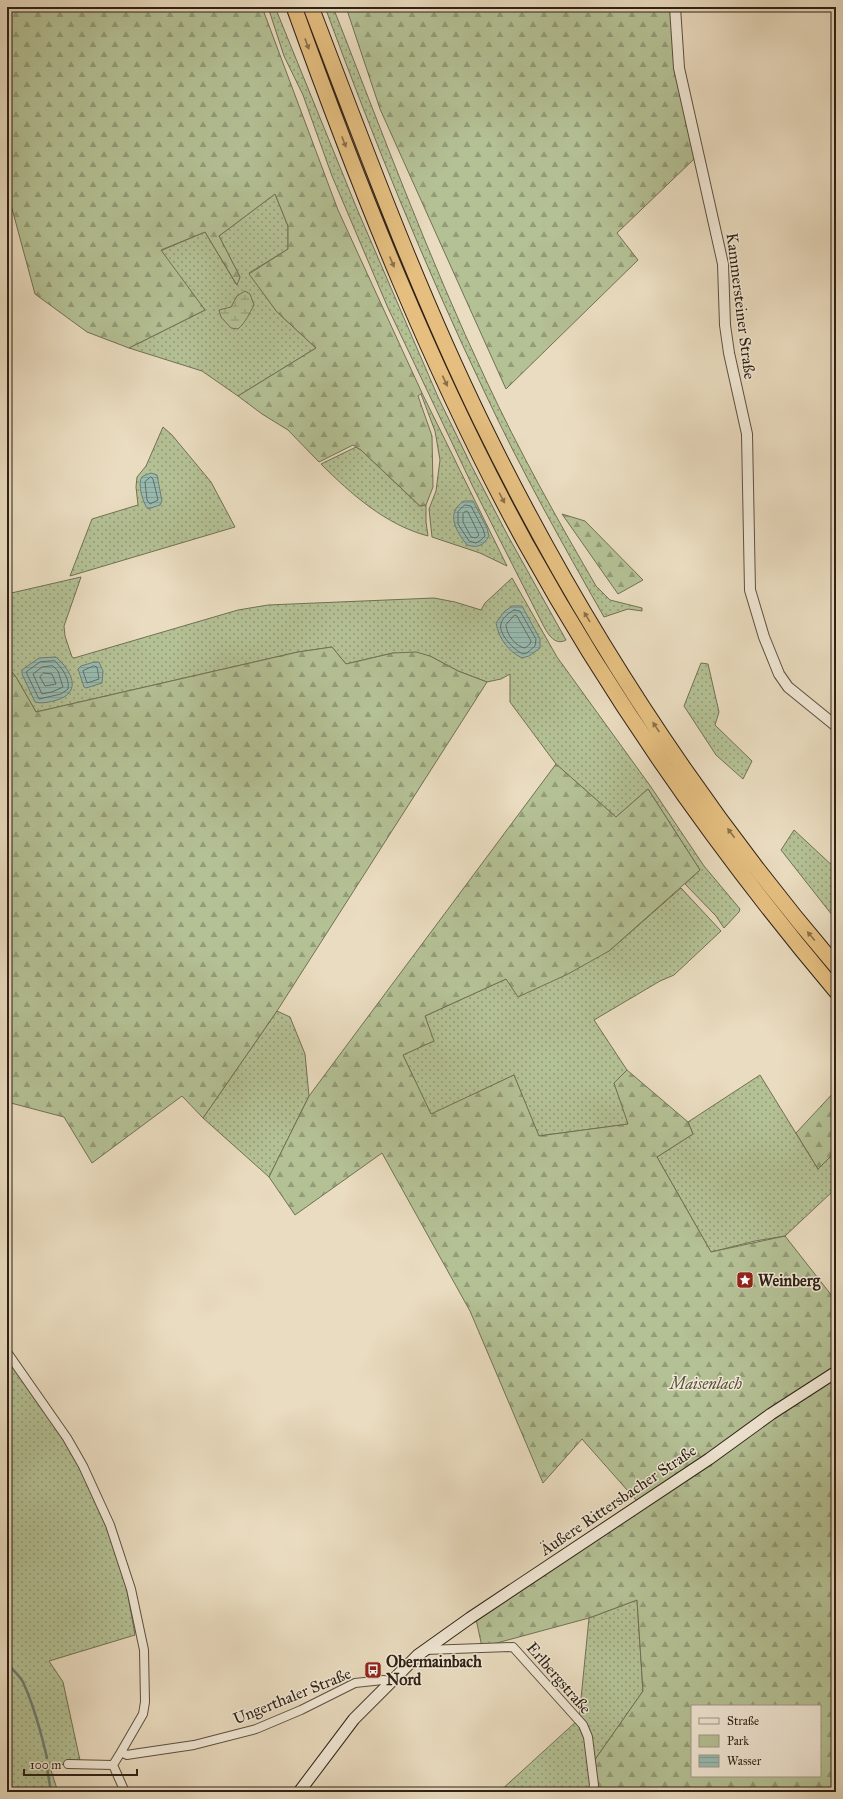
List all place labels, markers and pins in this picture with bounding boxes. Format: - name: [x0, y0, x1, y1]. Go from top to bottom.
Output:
- place icon: Weinberg: [735, 1270, 755, 1290]
- place label: Weinberg: [758, 1271, 821, 1291]
- place label: Obermainbach Nord: [386, 1652, 482, 1689]
- bus stop icon: Obermainbach Nord: [363, 1660, 383, 1680]

